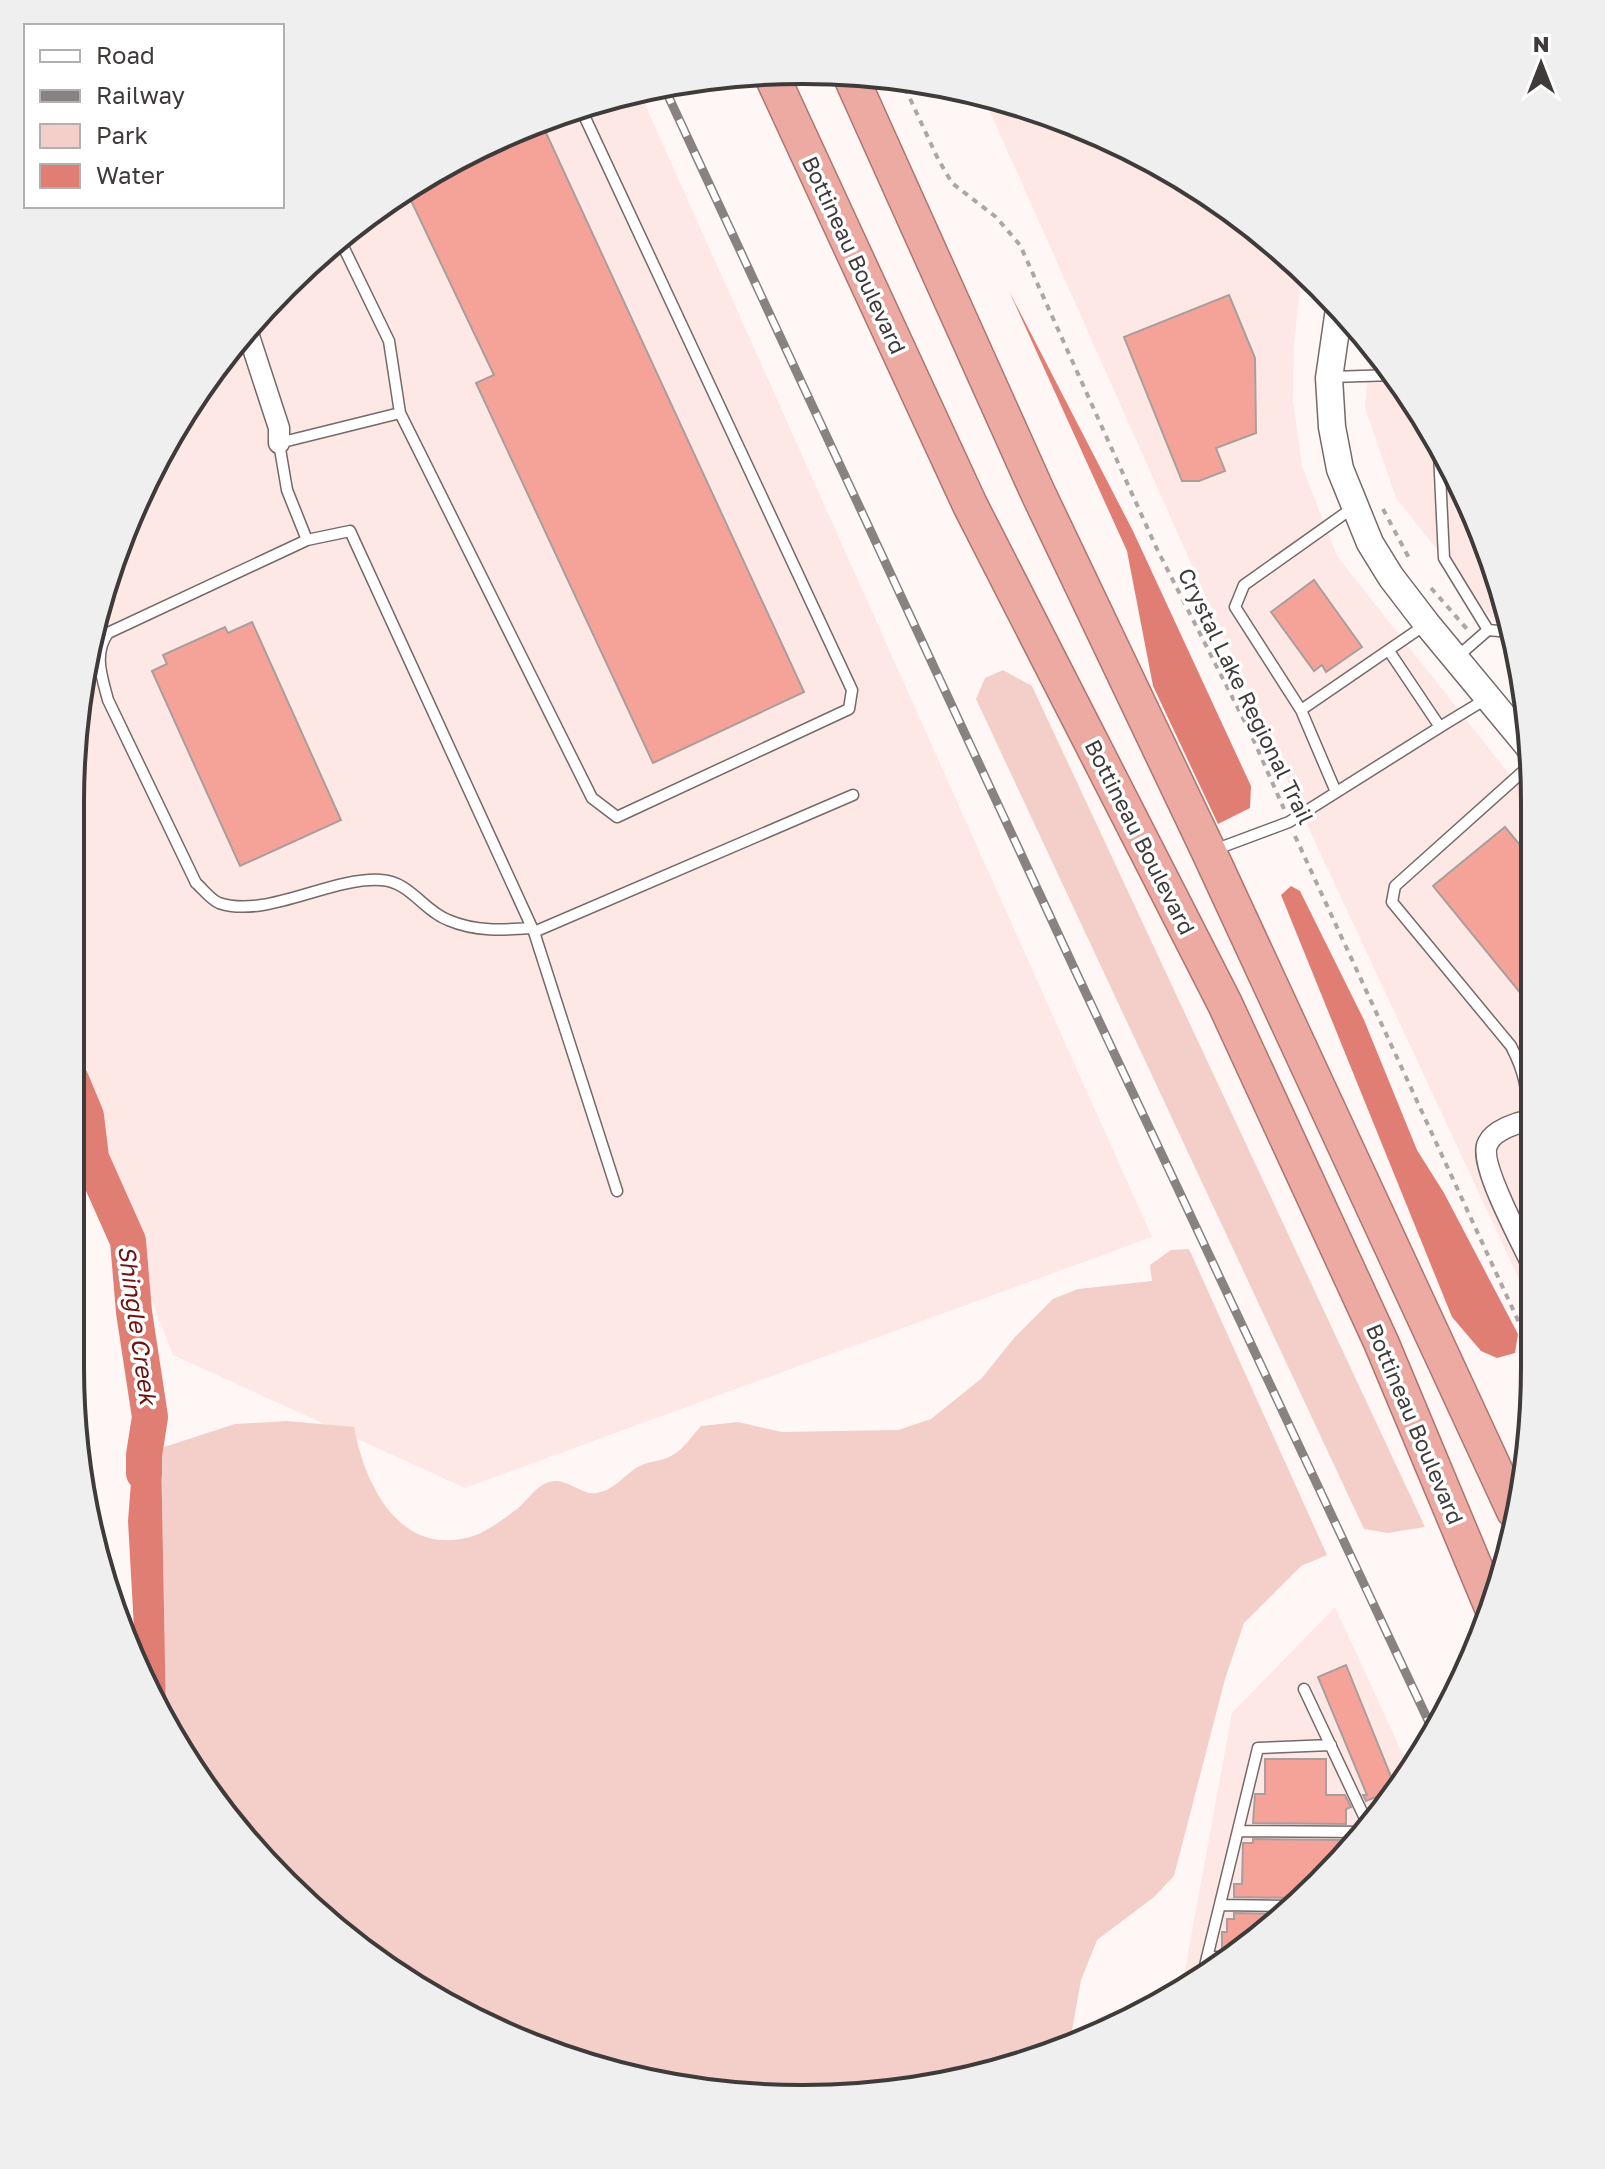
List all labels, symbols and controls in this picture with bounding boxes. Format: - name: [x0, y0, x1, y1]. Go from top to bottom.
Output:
- legend: [24, 24, 284, 208]
- north arrow: [1501, 24, 1581, 104]
- text: N: [1533, 30, 1549, 57]
- text: Road: [96, 40, 155, 69]
- text: Railway: [96, 80, 185, 109]
- text: Park: [96, 120, 148, 149]
- street label: Bottineau Boulevard: [797, 152, 912, 358]
- text: Water: [96, 160, 164, 189]
- street label: Crystal Lake Regional Trail: [1173, 563, 1320, 828]
- street label: Bottineau Boulevard: [1080, 735, 1201, 939]
- water label: Shingle Creek: [112, 1243, 164, 1409]
- street label: Bottineau Boulevard: [1361, 1320, 1470, 1528]

